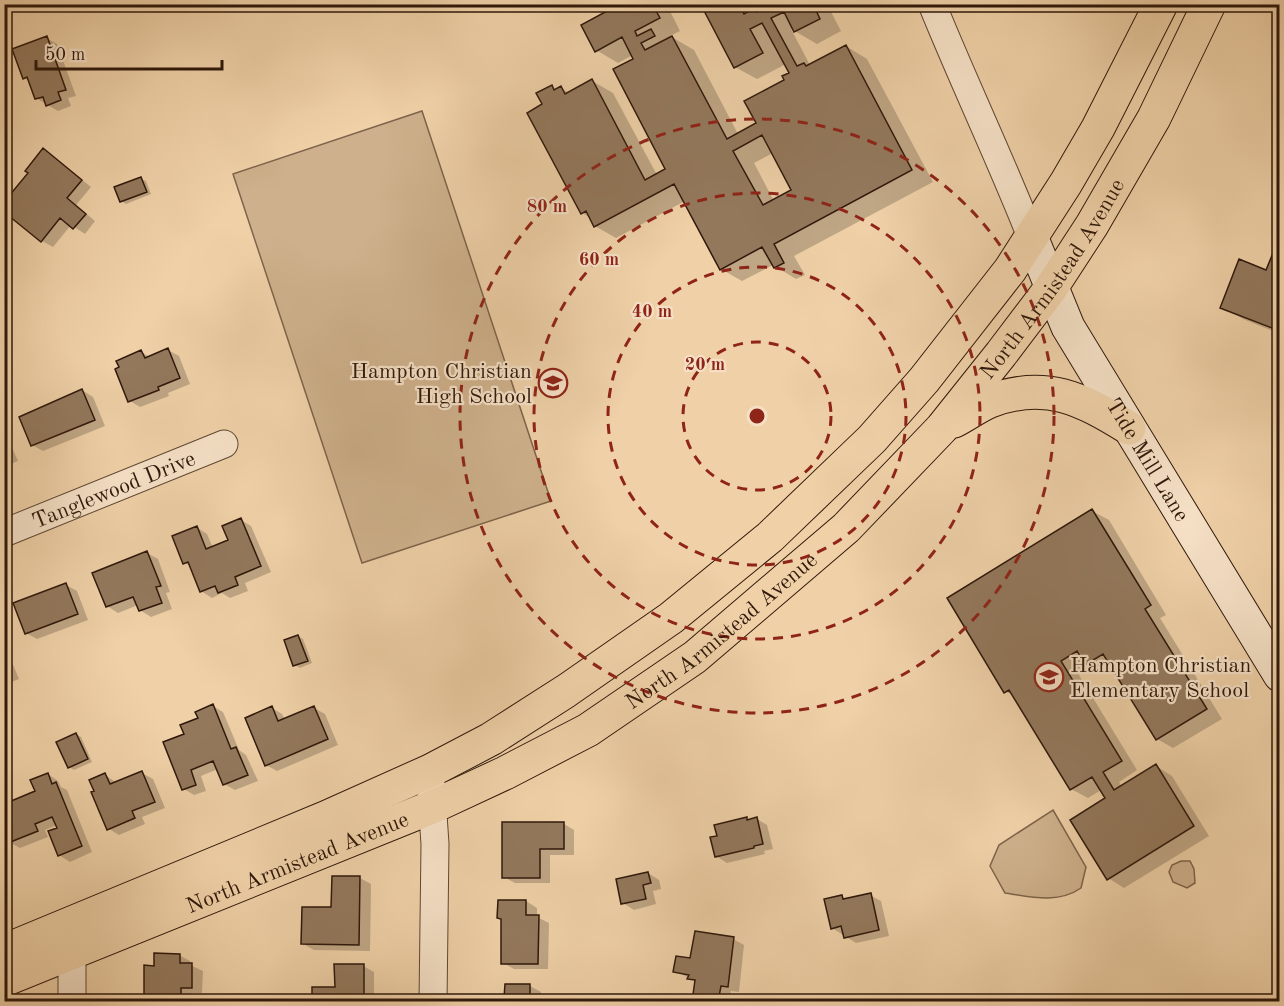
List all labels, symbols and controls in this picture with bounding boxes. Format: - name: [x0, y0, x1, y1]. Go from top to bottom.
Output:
- scale bar: [36, 33, 222, 71]
- text: 50 m: [45, 46, 85, 64]
- street label: North Armistead Avenue: [977, 176, 1129, 384]
- text: 80 m: [527, 198, 567, 216]
- text: 60 m: [579, 251, 619, 269]
- text: 40 m: [632, 303, 672, 321]
- text: 20 m: [685, 356, 725, 374]
- place label: Hampton Christian High School: [351, 361, 532, 408]
- school or university icon: Hampton Christian High School: [537, 367, 569, 399]
- street label: Tide Mill Lane: [1101, 395, 1193, 526]
- centre of rings: [747, 406, 767, 426]
- street label: Tanglewood Drive: [29, 448, 199, 533]
- street label: North Armistead Avenue: [622, 549, 822, 714]
- place label: Hampton Christian Elementary School: [1070, 655, 1251, 702]
- school or university icon: Hampton Christian Elementary School: [1033, 661, 1065, 693]
- street label: North Armistead Avenue: [183, 809, 412, 918]

